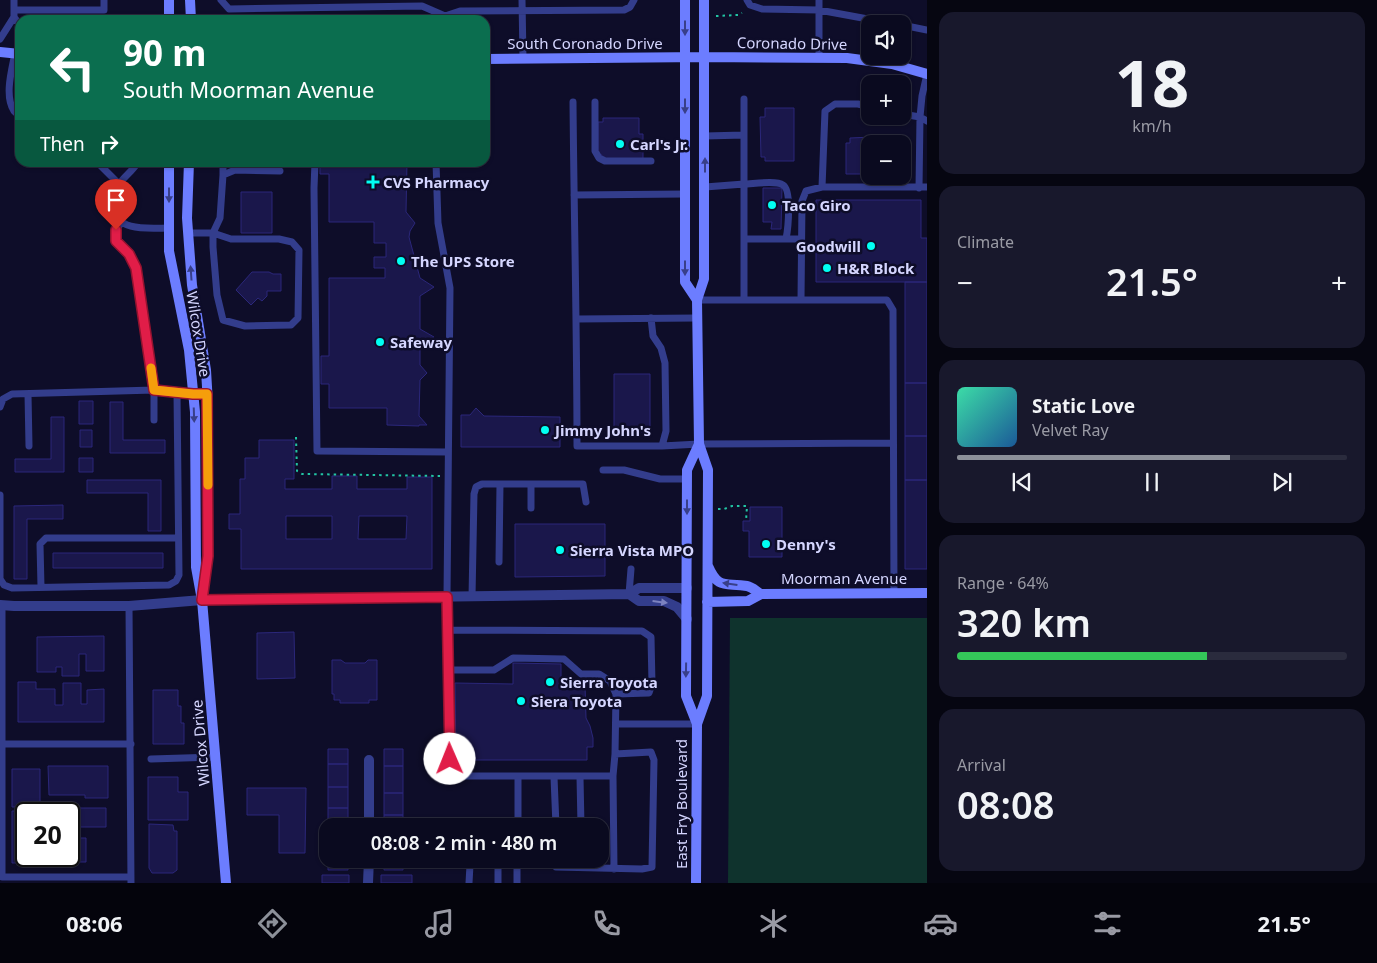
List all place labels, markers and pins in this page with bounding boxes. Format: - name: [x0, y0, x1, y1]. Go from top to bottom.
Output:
- place label: Carl's Jr.: [630, 134, 688, 154]
- marker: Carl's Jr.: [614, 138, 626, 150]
- place label: CVS Pharmacy: [383, 172, 490, 192]
- marker: CVS Pharmacy: [367, 176, 379, 188]
- pin: [95, 179, 137, 230]
- place label: Taco Giro: [782, 195, 851, 215]
- marker: Taco Giro: [766, 199, 778, 211]
- place label: Goodwill: [796, 236, 861, 256]
- marker: Goodwill: [865, 240, 877, 252]
- place label: The UPS Store: [411, 251, 515, 271]
- marker: The UPS Store: [395, 255, 407, 267]
- place label: H&R Block: [837, 258, 915, 278]
- marker: H&R Block: [821, 262, 833, 274]
- place label: Safeway: [390, 332, 453, 352]
- marker: Safeway: [374, 336, 386, 348]
- place label: Jimmy John's: [553, 420, 651, 440]
- marker: Jimmy John's: [539, 424, 551, 436]
- place label: Denny's: [776, 534, 836, 554]
- marker: Denny's: [760, 538, 772, 550]
- place label: Sierra Vista MPO: [570, 540, 694, 560]
- marker: Sierra Vista MPO: [554, 544, 566, 556]
- place label: Sierra Toyota: [560, 672, 658, 692]
- marker: Sierra Toyota: [544, 676, 556, 688]
- place label: Siera Toyota: [531, 691, 622, 711]
- marker: Siera Toyota: [515, 695, 527, 707]

